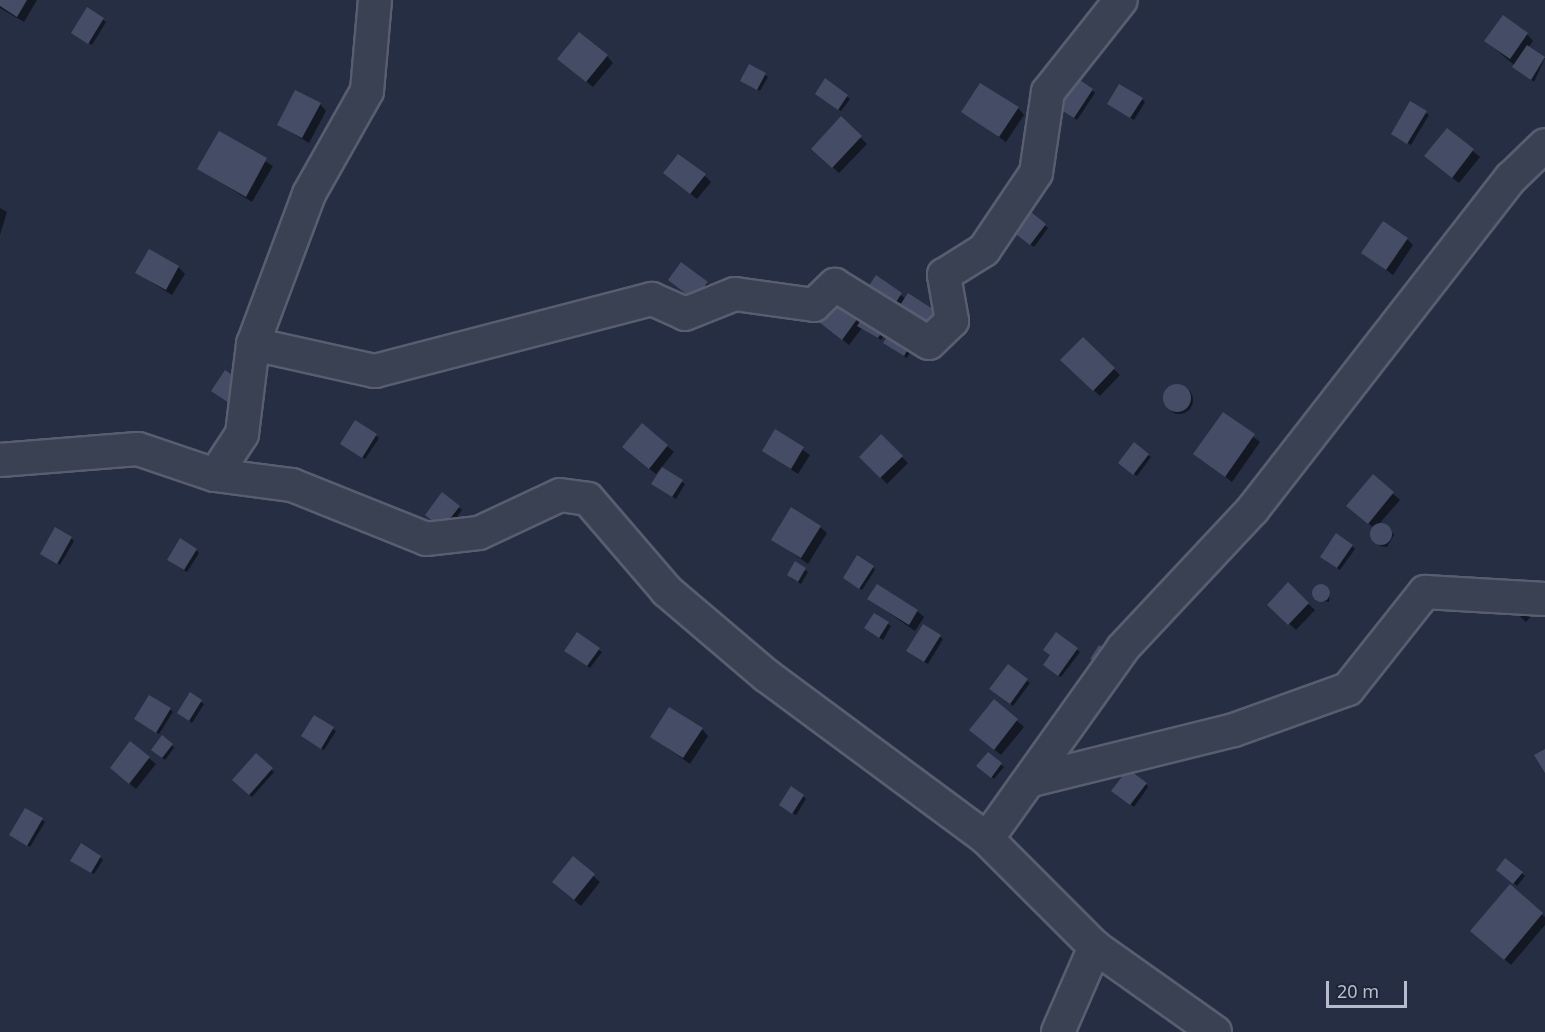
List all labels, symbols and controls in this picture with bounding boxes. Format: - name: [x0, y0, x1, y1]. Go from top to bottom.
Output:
- scale bar: [1329, 969, 1410, 1007]
- text: 20 m: [1337, 979, 1379, 1003]

